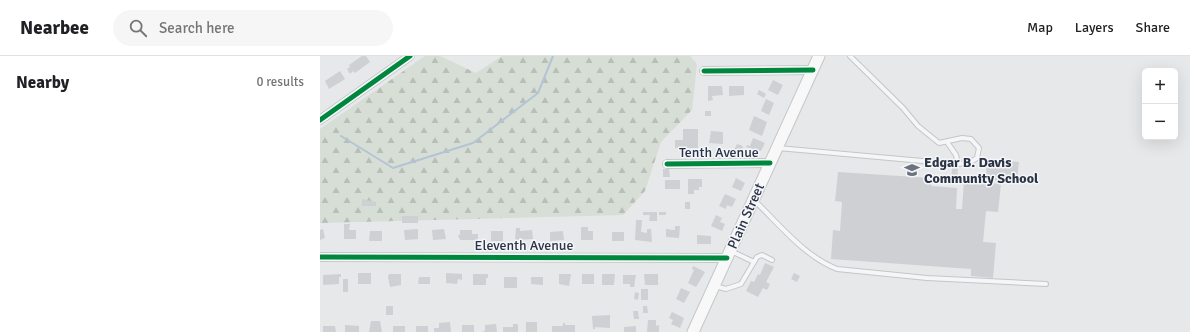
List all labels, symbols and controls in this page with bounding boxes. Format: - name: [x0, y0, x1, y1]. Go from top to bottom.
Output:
- search box: [113, 10, 393, 46]
- text: Nearbee: [20, 16, 89, 40]
- icon: search: [127, 17, 149, 39]
- text: Search here: [159, 19, 235, 37]
- text: Map: [1027, 19, 1053, 36]
- text: Layers: [1075, 19, 1114, 36]
- text: Share: [1136, 19, 1170, 36]
- map controls: [1142, 68, 1178, 140]
- button: +: [1142, 68, 1178, 104]
- text: Nearby: [16, 72, 69, 93]
- text: 0 results: [256, 74, 304, 90]
- button: −: [1142, 104, 1178, 140]
- street label: Tenth Avenue: [679, 144, 759, 161]
- place label: Edgar B. Davis Community School: [924, 154, 1039, 187]
- school or university icon: Edgar B. Davis Community School: [903, 161, 921, 179]
- street label: Plain Street: [724, 180, 768, 252]
- street label: Eleventh Avenue: [475, 237, 573, 254]

